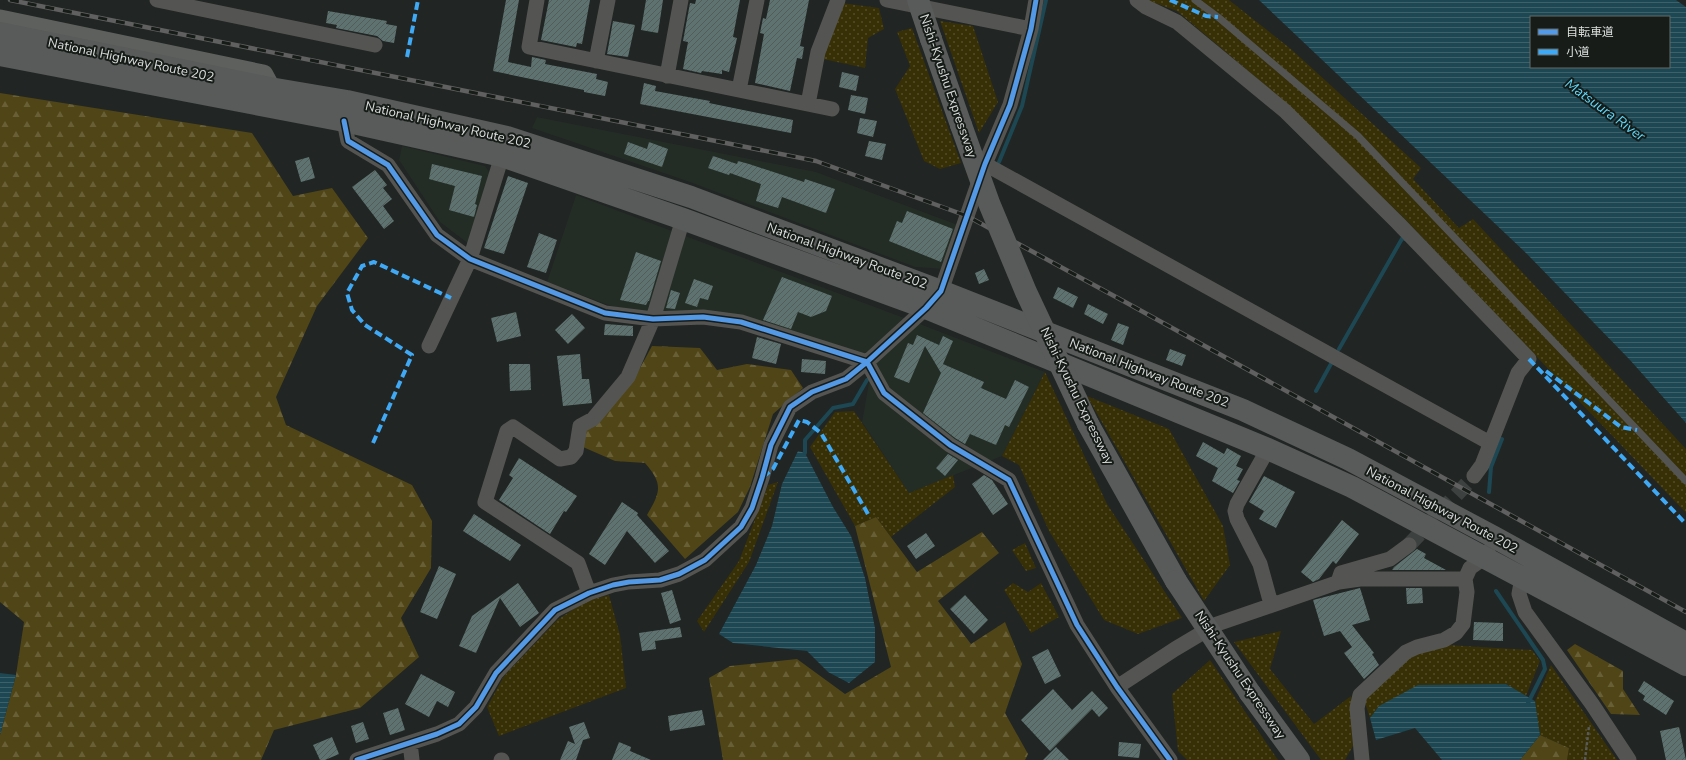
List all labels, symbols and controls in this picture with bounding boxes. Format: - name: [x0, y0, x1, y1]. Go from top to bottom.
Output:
- street label: Nishi-Kyushu Expressway: [915, 12, 981, 161]
- legend: [1530, 16, 1670, 68]
- text: 自転車道: [1566, 24, 1614, 40]
- street label: National Highway Route 202: [46, 34, 216, 86]
- text: 小道: [1566, 44, 1590, 60]
- water label: Matsuura River: [1561, 74, 1650, 146]
- street label: National Highway Route 202: [363, 97, 533, 153]
- street label: National Highway Route 202: [764, 219, 930, 293]
- street label: Nishi-Kyushu Expressway: [1036, 324, 1118, 468]
- street label: National Highway Route 202: [1067, 334, 1231, 412]
- street label: National Highway Route 202: [1363, 462, 1521, 558]
- street label: Nishi-Kyushu Expressway: [1190, 607, 1290, 743]

